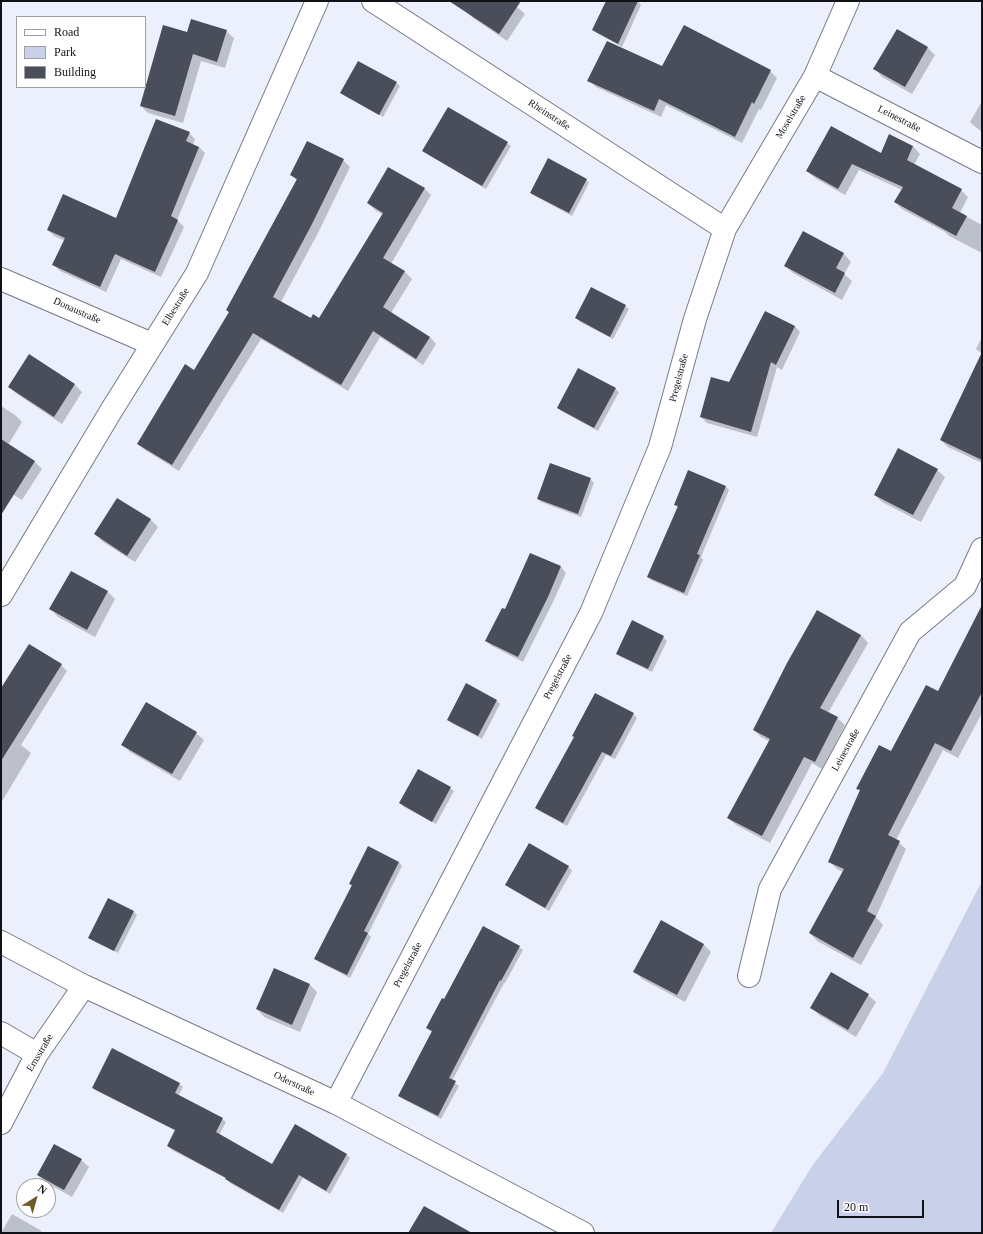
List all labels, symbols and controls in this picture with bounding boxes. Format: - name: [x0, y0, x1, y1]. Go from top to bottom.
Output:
- legend: [16, 16, 146, 88]
- text: Road: [54, 25, 79, 39]
- text: Park: [54, 45, 76, 59]
- text: Building: [54, 65, 96, 79]
- street label: Moselstraße: [773, 93, 809, 141]
- street label: Rheinstraße: [526, 97, 572, 133]
- street label: Leinestraße: [875, 103, 923, 135]
- street label: Elbestraße: [160, 286, 192, 328]
- street label: Donaustraße: [51, 295, 103, 327]
- street label: Pregelstraße: [667, 353, 691, 403]
- street label: Pregelstraße: [541, 652, 575, 702]
- street label: Leinestraße: [829, 727, 863, 773]
- street label: Pregelstraße: [391, 940, 425, 990]
- street label: Emsstraße: [24, 1032, 56, 1074]
- street label: Oderstraße: [272, 1069, 316, 1099]
- north arrow: [16, 1178, 56, 1218]
- text: N: [36, 1182, 49, 1196]
- scale bar: [839, 1192, 926, 1218]
- text: 20 m: [844, 1200, 868, 1214]

